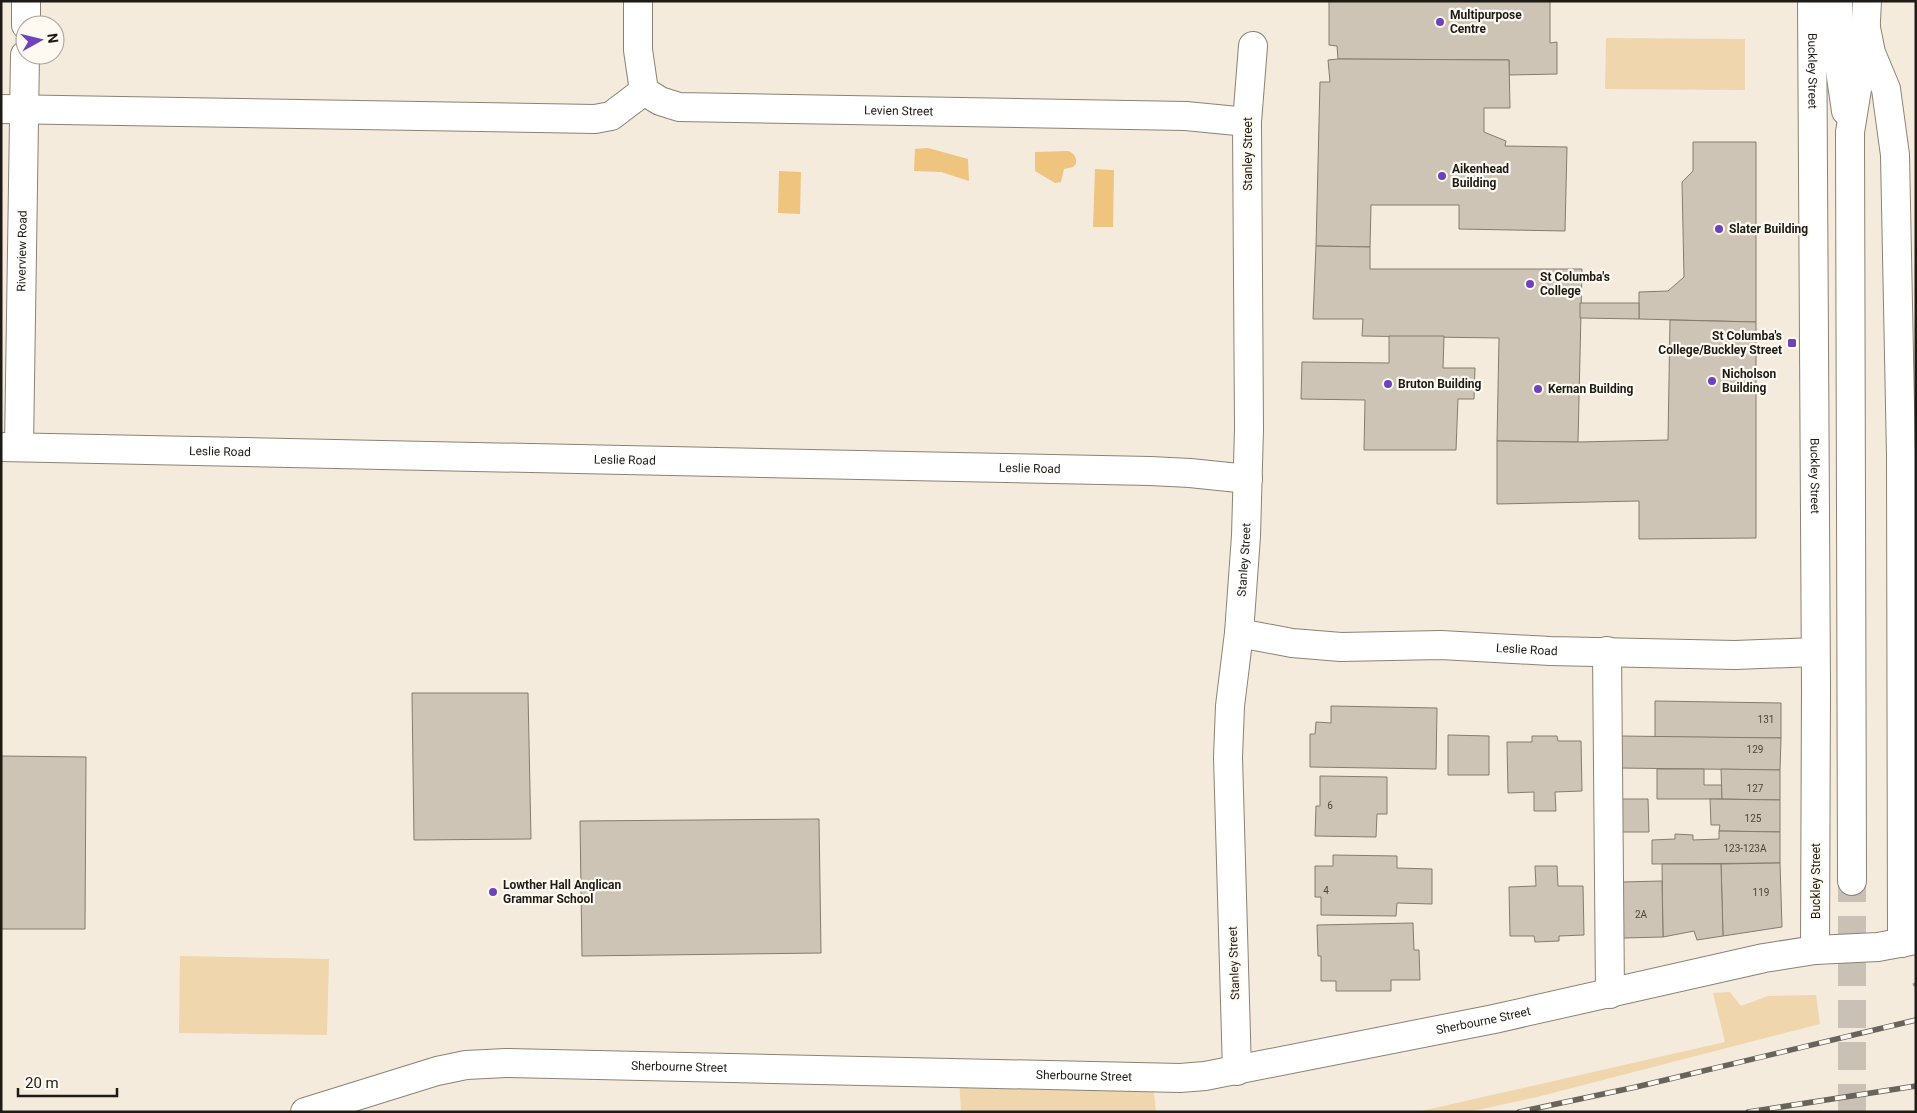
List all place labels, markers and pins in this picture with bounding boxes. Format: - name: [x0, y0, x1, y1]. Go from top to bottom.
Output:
- place label: Multipurpose Centre: [1450, 8, 1522, 36]
- marker: Multipurpose Centre: [1434, 16, 1446, 28]
- place label: Aikenhead Building: [1452, 162, 1509, 190]
- marker: Aikenhead Building: [1436, 170, 1448, 182]
- place label: Slater Building: [1729, 222, 1808, 236]
- marker: Slater Building: [1713, 223, 1725, 235]
- place label: St Columba's College: [1540, 270, 1610, 298]
- marker: St Columba's College: [1524, 278, 1536, 290]
- place label: St Columba's College/Buckley Street: [1658, 329, 1782, 357]
- marker: St Columba's College/Buckley Street: [1786, 337, 1798, 349]
- place label: Nicholson Building: [1722, 367, 1777, 395]
- marker: Nicholson Building: [1706, 375, 1718, 387]
- place label: Bruton Building: [1398, 377, 1482, 391]
- marker: Bruton Building: [1382, 378, 1394, 390]
- place label: Kernan Building: [1548, 382, 1634, 396]
- marker: Kernan Building: [1532, 383, 1544, 395]
- place label: Lowther Hall Anglican Grammar School: [503, 878, 621, 906]
- marker: Lowther Hall Anglican Grammar School: [487, 886, 499, 898]

